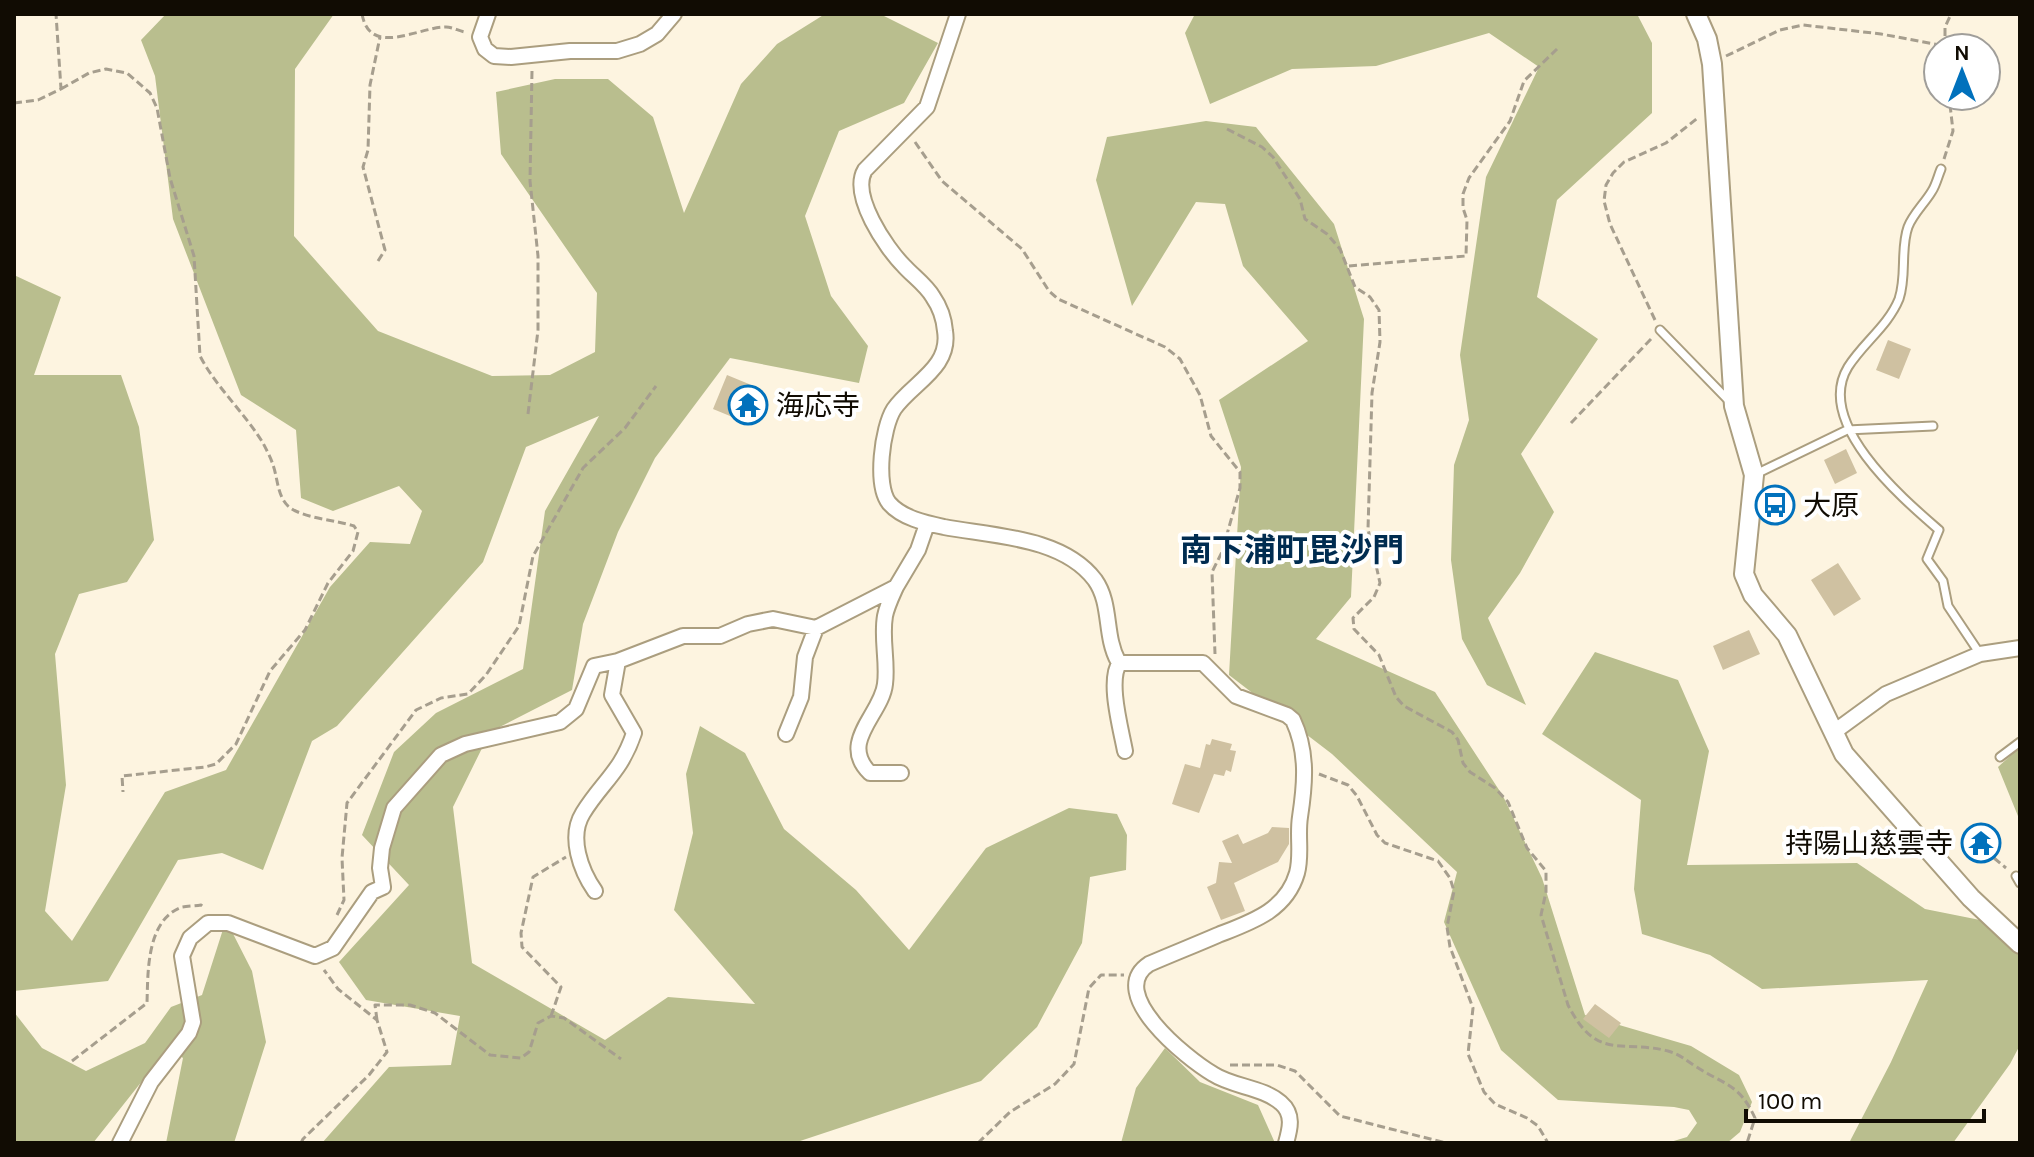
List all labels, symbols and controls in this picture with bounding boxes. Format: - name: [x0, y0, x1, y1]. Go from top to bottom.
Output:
- north arrow: [1922, 32, 2002, 112]
- text: N: [1954, 40, 1970, 66]
- temple icon: 海応寺: [727, 384, 769, 426]
- place label: 海応寺: [776, 389, 860, 422]
- bus stop icon: 大原: [1754, 484, 1796, 526]
- place label: 大原: [1803, 489, 1859, 522]
- district label: 南下浦町毘沙門: [1180, 532, 1404, 569]
- temple icon: 持陽山慈雲寺: [1960, 822, 2002, 864]
- place label: 持陽山慈雲寺: [1785, 827, 1953, 860]
- scale bar: [1746, 1073, 1984, 1123]
- text: 100 m: [1758, 1087, 1823, 1115]

